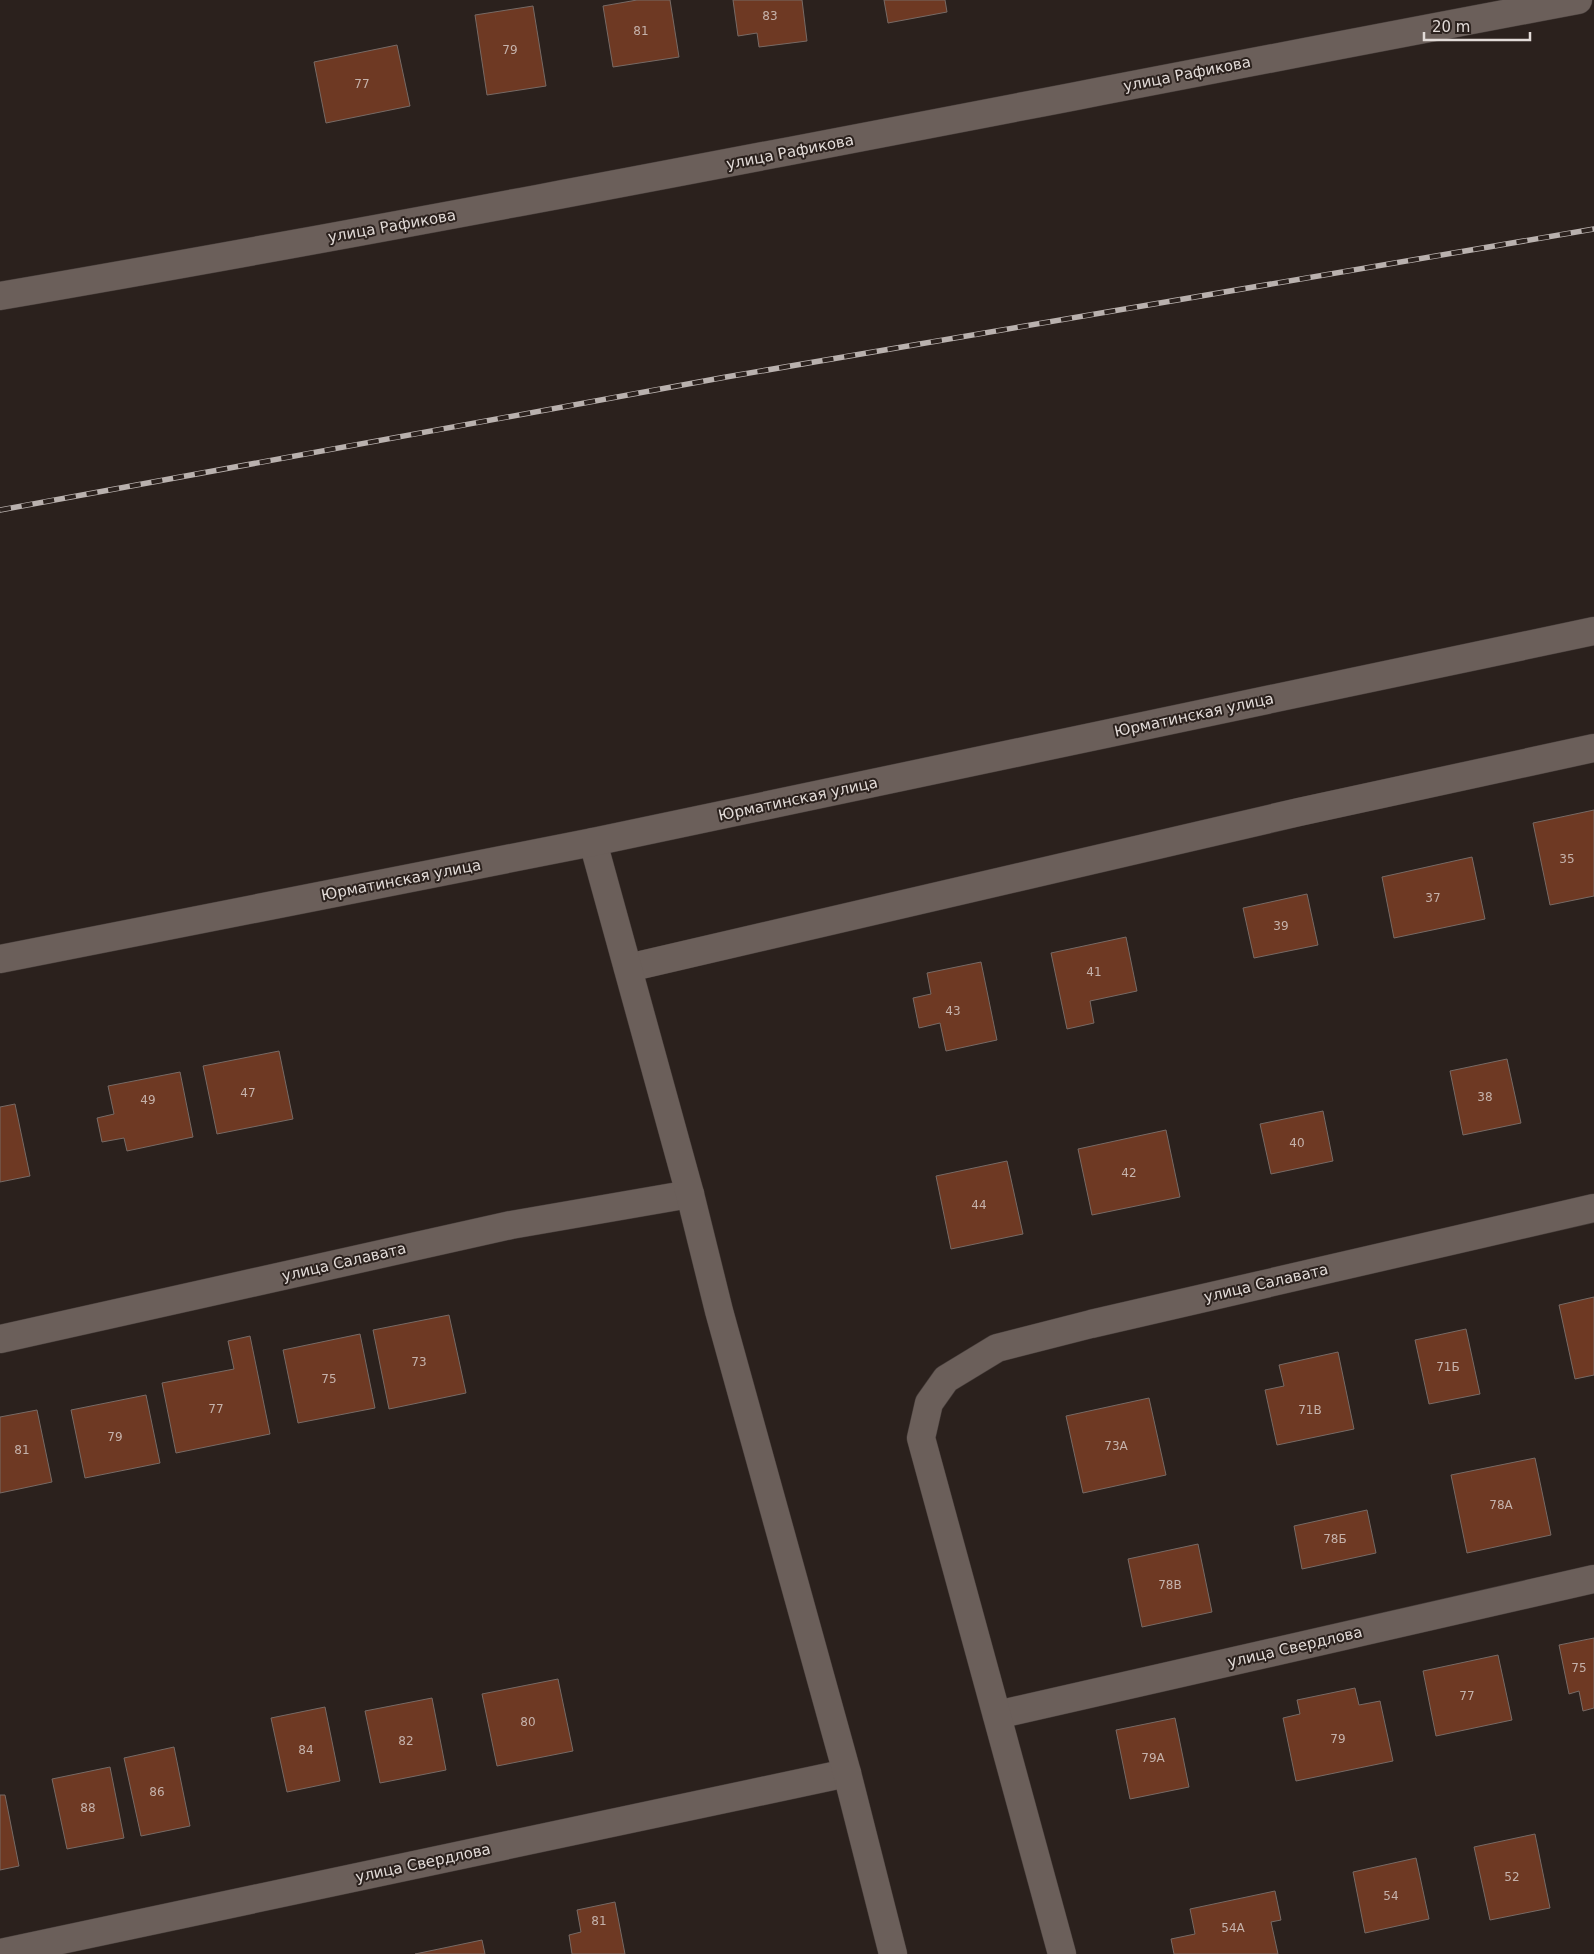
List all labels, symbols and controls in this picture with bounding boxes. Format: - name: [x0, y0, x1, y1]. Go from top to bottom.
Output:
- house number: 83: [762, 9, 778, 23]
- scale bar: [1424, 10, 1530, 42]
- text: 20 m: [1432, 18, 1470, 36]
- house number: 81: [633, 24, 649, 38]
- house number: 79: [502, 43, 518, 57]
- street label: улица Рафикова: [1122, 53, 1252, 95]
- house number: 77: [354, 77, 370, 91]
- street label: улица Рафикова: [725, 131, 855, 173]
- street label: улица Рафикова: [327, 206, 457, 246]
- street label: Юрматинская улица: [1113, 689, 1275, 741]
- street label: Юрматинская улица: [717, 773, 879, 825]
- house number: 35: [1559, 852, 1575, 866]
- street label: Юрматинская улица: [320, 856, 482, 904]
- house number: 37: [1425, 891, 1441, 905]
- house number: 39: [1273, 919, 1289, 933]
- house number: 41: [1086, 965, 1102, 979]
- house number: 43: [945, 1004, 961, 1018]
- house number: 47: [240, 1086, 256, 1100]
- house number: 38: [1477, 1090, 1493, 1104]
- house number: 49: [140, 1093, 156, 1107]
- house number: 40: [1289, 1136, 1305, 1150]
- house number: 42: [1121, 1166, 1137, 1180]
- house number: 44: [971, 1198, 987, 1212]
- street label: улица Салавата: [280, 1239, 408, 1285]
- street label: улица Салавата: [1202, 1260, 1330, 1306]
- house number: 73: [411, 1355, 427, 1369]
- house number: 71Б: [1436, 1360, 1460, 1374]
- house number: 75: [321, 1372, 337, 1386]
- house number: 77: [208, 1402, 224, 1416]
- house number: 71В: [1298, 1403, 1322, 1417]
- house number: 79: [107, 1430, 123, 1444]
- house number: 73А: [1104, 1439, 1129, 1453]
- house number: 81: [14, 1443, 30, 1457]
- house number: 78А: [1489, 1498, 1514, 1512]
- house number: 78Б: [1323, 1532, 1347, 1546]
- house number: 78В: [1158, 1578, 1182, 1592]
- street label: улица Свердлова: [1226, 1623, 1364, 1671]
- house number: 75: [1571, 1661, 1587, 1675]
- house number: 77: [1459, 1689, 1475, 1703]
- house number: 80: [520, 1715, 536, 1729]
- house number: 79: [1330, 1732, 1346, 1746]
- house number: 82: [398, 1734, 414, 1748]
- house number: 84: [298, 1743, 314, 1757]
- house number: 79А: [1141, 1751, 1166, 1765]
- house number: 86: [149, 1785, 165, 1799]
- house number: 88: [80, 1801, 96, 1815]
- street label: улица Свердлова: [354, 1840, 492, 1886]
- house number: 52: [1504, 1870, 1520, 1884]
- house number: 54: [1383, 1889, 1399, 1903]
- house number: 81: [591, 1914, 607, 1928]
- house number: 54А: [1221, 1921, 1246, 1935]

